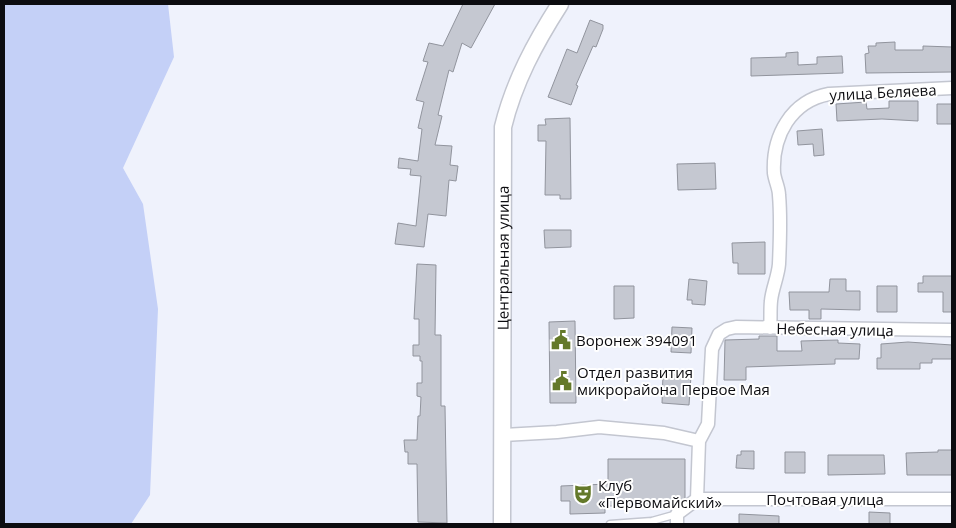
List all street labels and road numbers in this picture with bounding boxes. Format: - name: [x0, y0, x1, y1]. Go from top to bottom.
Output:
- street label: улица Беляева: [829, 79, 937, 105]
- street label: Центральная улица: [492, 186, 513, 330]
- street label: Небесная улица: [776, 318, 894, 340]
- street label: Почтовая улица: [766, 489, 884, 509]

